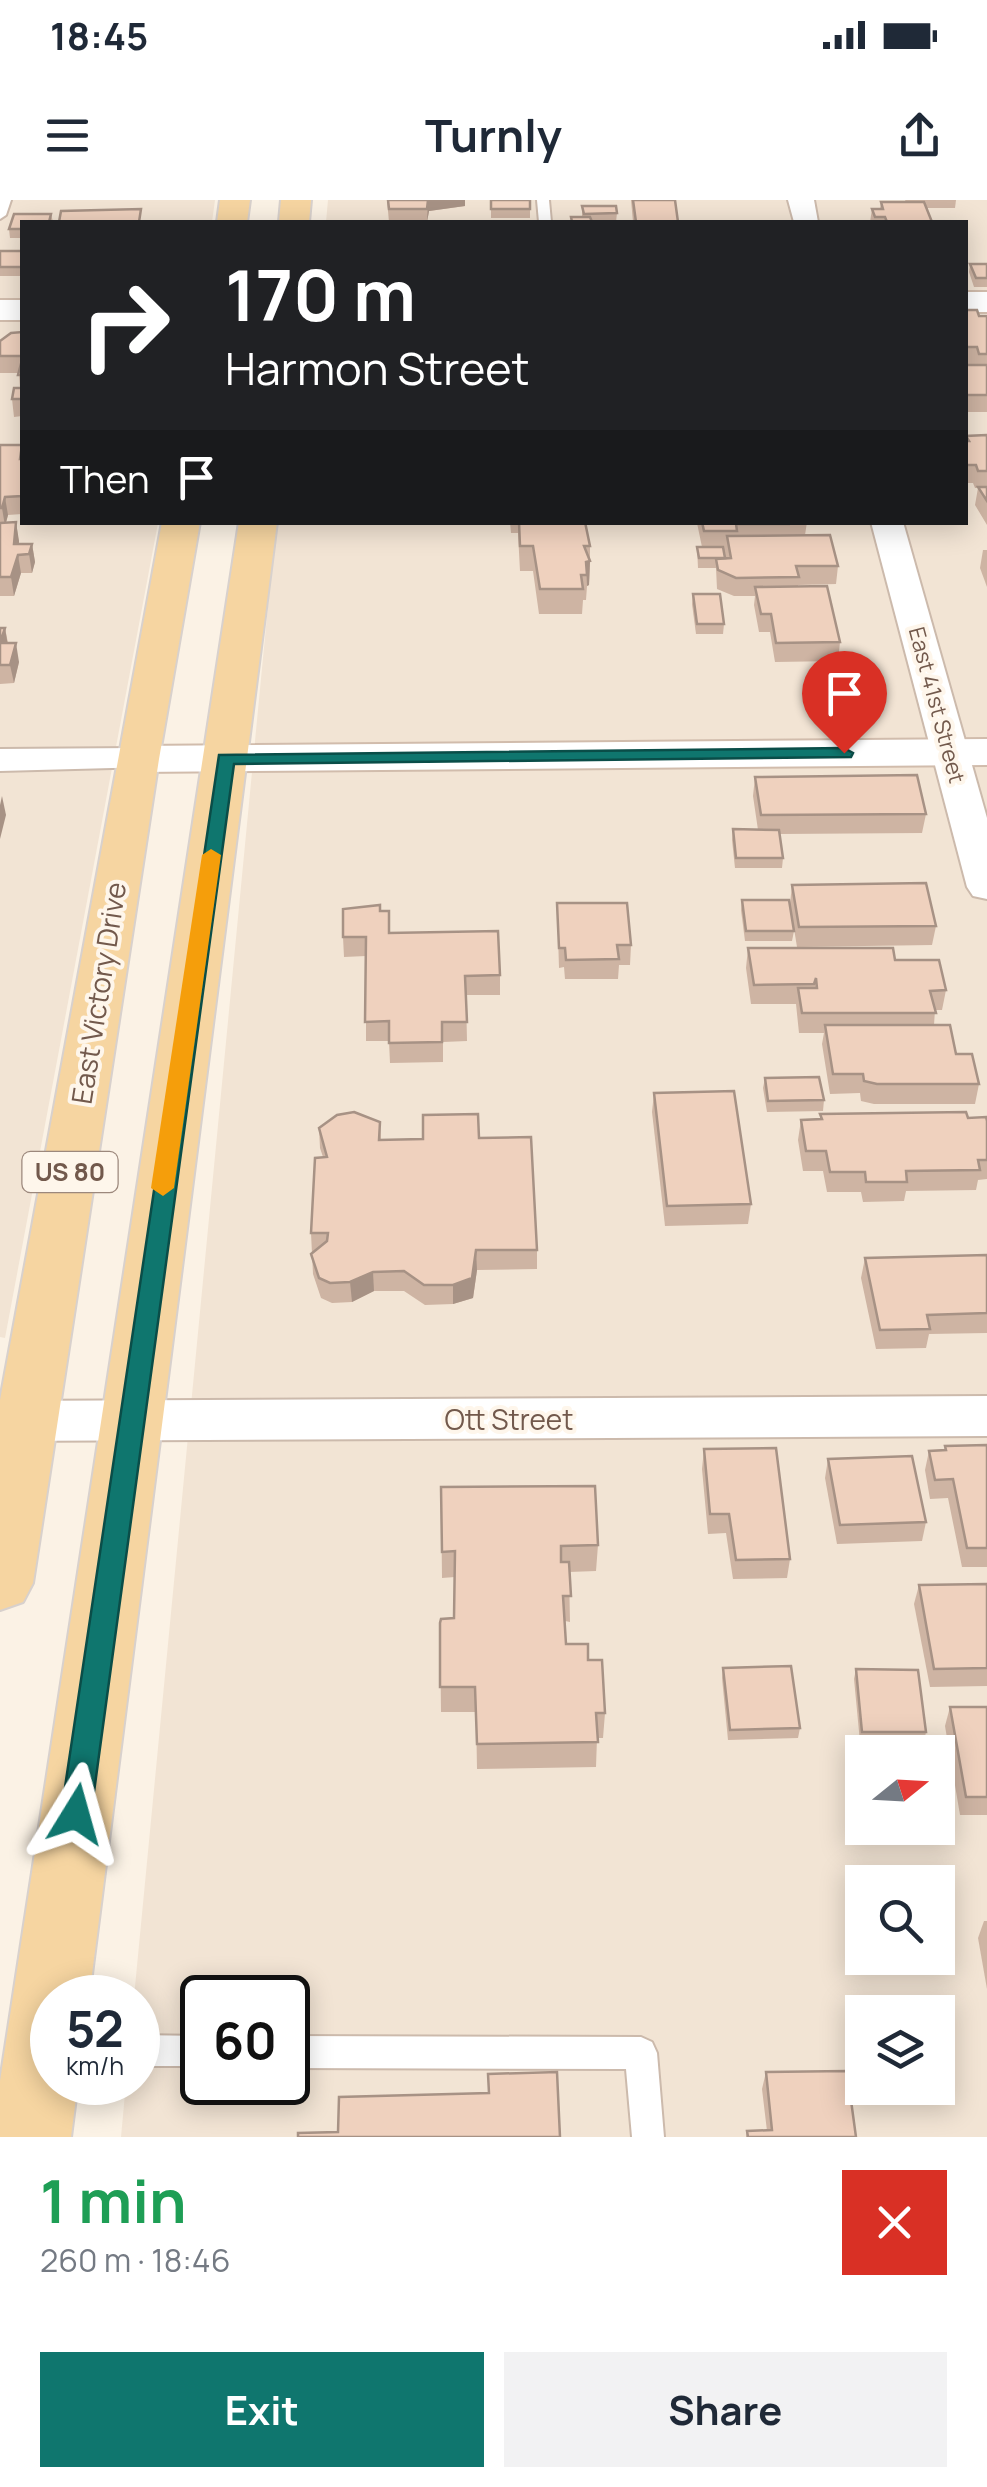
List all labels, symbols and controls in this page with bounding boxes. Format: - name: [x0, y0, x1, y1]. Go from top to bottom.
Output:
- text: 18:45: [50, 9, 148, 61]
- text: Turnly: [425, 104, 562, 166]
- icon: menu: [40, 108, 95, 163]
- icon: share: [892, 108, 947, 163]
- text: 170 m: [225, 246, 416, 342]
- icon: right: [60, 260, 190, 390]
- text: Harmon Street: [225, 337, 530, 399]
- icon: arrive: [169, 450, 224, 505]
- text: Then: [60, 452, 149, 504]
- street label: East 41st Street: [902, 624, 972, 787]
- pin: [802, 651, 887, 754]
- icon: arrive: [817, 666, 872, 721]
- street label: East Victory Drive: [62, 879, 134, 1107]
- road number: US 80: [22, 1152, 118, 1192]
- street label: Ott Street: [445, 1400, 573, 1438]
- north arrow: [845, 1735, 955, 1845]
- map controls: [845, 1735, 955, 2105]
- position arrow: [24, 1762, 128, 1866]
- button: search: [845, 1865, 955, 1975]
- speed limit sign: 60: [180, 1975, 310, 2105]
- text: 52: [66, 1994, 124, 2062]
- button: layers: [845, 1995, 955, 2105]
- text: km/h: [66, 2048, 124, 2083]
- text: 1 min: [40, 2159, 187, 2241]
- button: close: [842, 2170, 947, 2275]
- text: 260 m · 18:46: [40, 2238, 231, 2282]
- button: Exit: [40, 2352, 484, 2467]
- button: Share: [504, 2352, 947, 2467]

